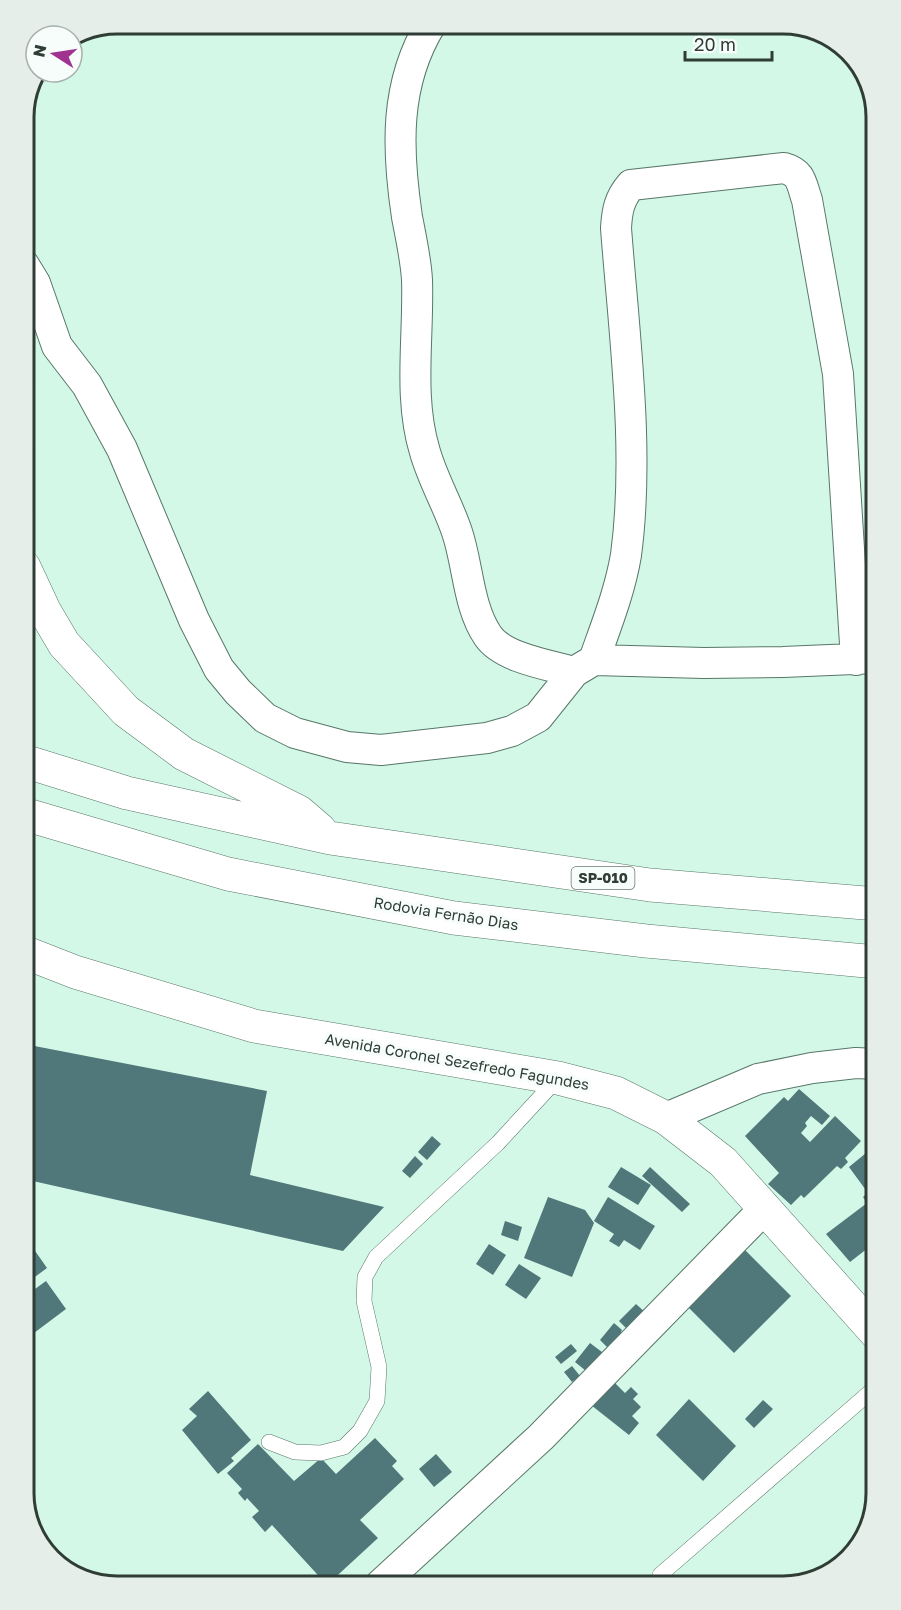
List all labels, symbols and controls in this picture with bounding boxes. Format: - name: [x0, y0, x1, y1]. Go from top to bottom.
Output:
- north arrow: [24, 24, 84, 84]
- scale bar: [685, 24, 772, 62]
- text: 20 m: [694, 33, 736, 55]
- text: N: [28, 43, 50, 59]
- road number: SP-010: [572, 867, 634, 889]
- street label: Rodovia Fernão Dias: [372, 893, 520, 933]
- street label: Avenida Coronel Sezefredo Fagundes: [324, 1029, 591, 1093]

